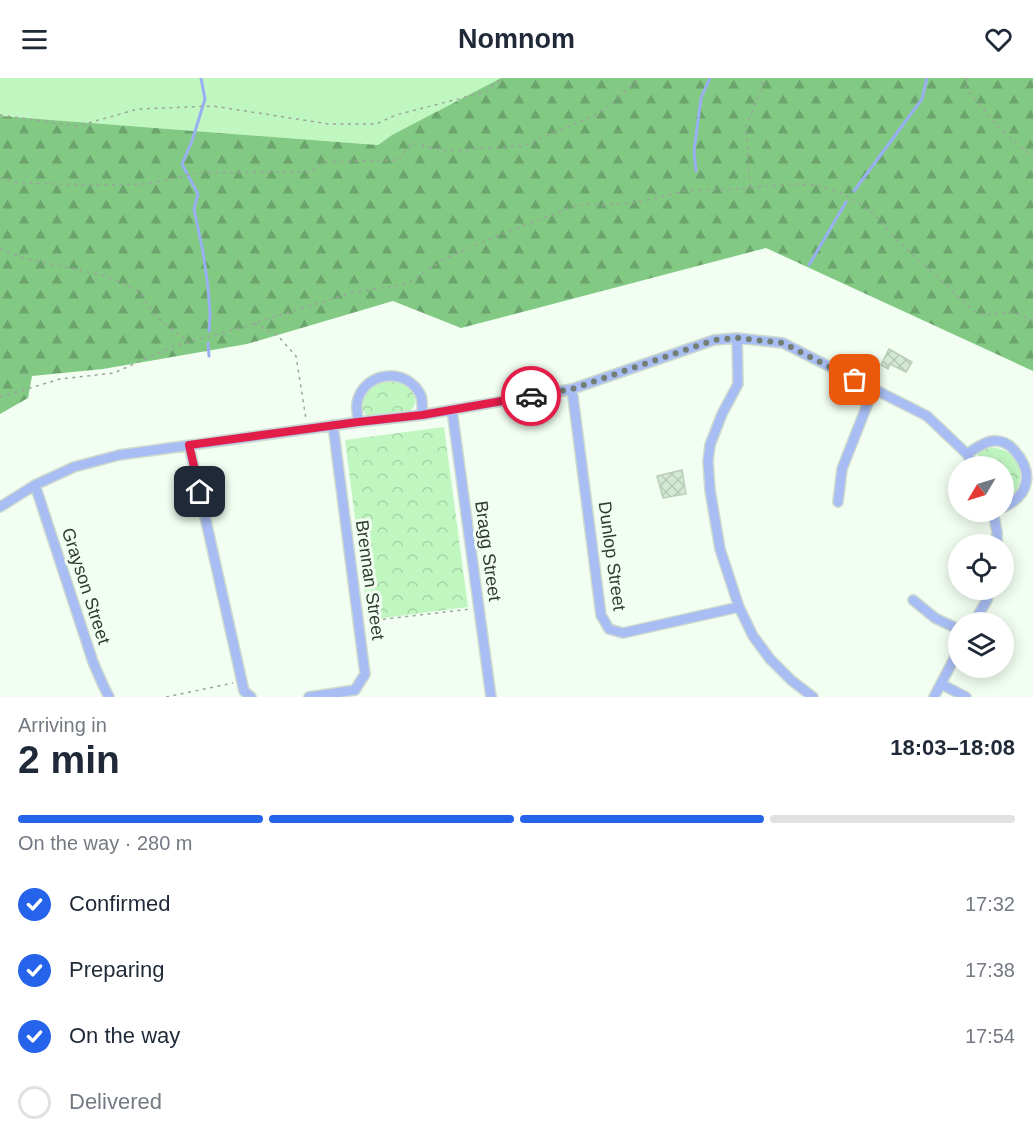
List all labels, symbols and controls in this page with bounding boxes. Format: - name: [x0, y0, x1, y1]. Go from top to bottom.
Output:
- icon: menu: [18, 23, 51, 56]
- icon: heart: [982, 23, 1015, 56]
- text: Nomnom: [458, 24, 575, 54]
- pin: [829, 354, 880, 405]
- icon: bag: [838, 363, 871, 396]
- courier: [501, 366, 561, 426]
- icon: car: [515, 380, 548, 413]
- north arrow: [948, 456, 1014, 522]
- map controls: [948, 456, 1014, 678]
- pin: [174, 466, 225, 517]
- icon: home: [183, 475, 216, 508]
- street label: Bragg Street: [471, 500, 505, 602]
- street label: Dunlop Street: [594, 500, 630, 612]
- street label: Brennan Street: [352, 519, 388, 641]
- street label: Grayson Street: [58, 525, 114, 647]
- button: locate: [948, 534, 1014, 600]
- button: layers: [948, 612, 1014, 678]
- text: Arriving in: [18, 714, 107, 736]
- text: 18:03–18:08: [890, 735, 1015, 760]
- text: 2 min: [18, 738, 120, 781]
- text: On the way · 280 m: [18, 832, 193, 854]
- icon: check: [18, 888, 51, 921]
- text: Confirmed: [69, 891, 170, 916]
- text: 17:32: [965, 893, 1015, 915]
- icon: check: [18, 954, 51, 987]
- text: Preparing: [69, 957, 164, 982]
- text: 17:38: [965, 959, 1015, 981]
- icon: check: [18, 1020, 51, 1053]
- text: On the way: [69, 1023, 180, 1048]
- text: 17:54: [965, 1025, 1015, 1047]
- text: Delivered: [69, 1089, 162, 1114]

